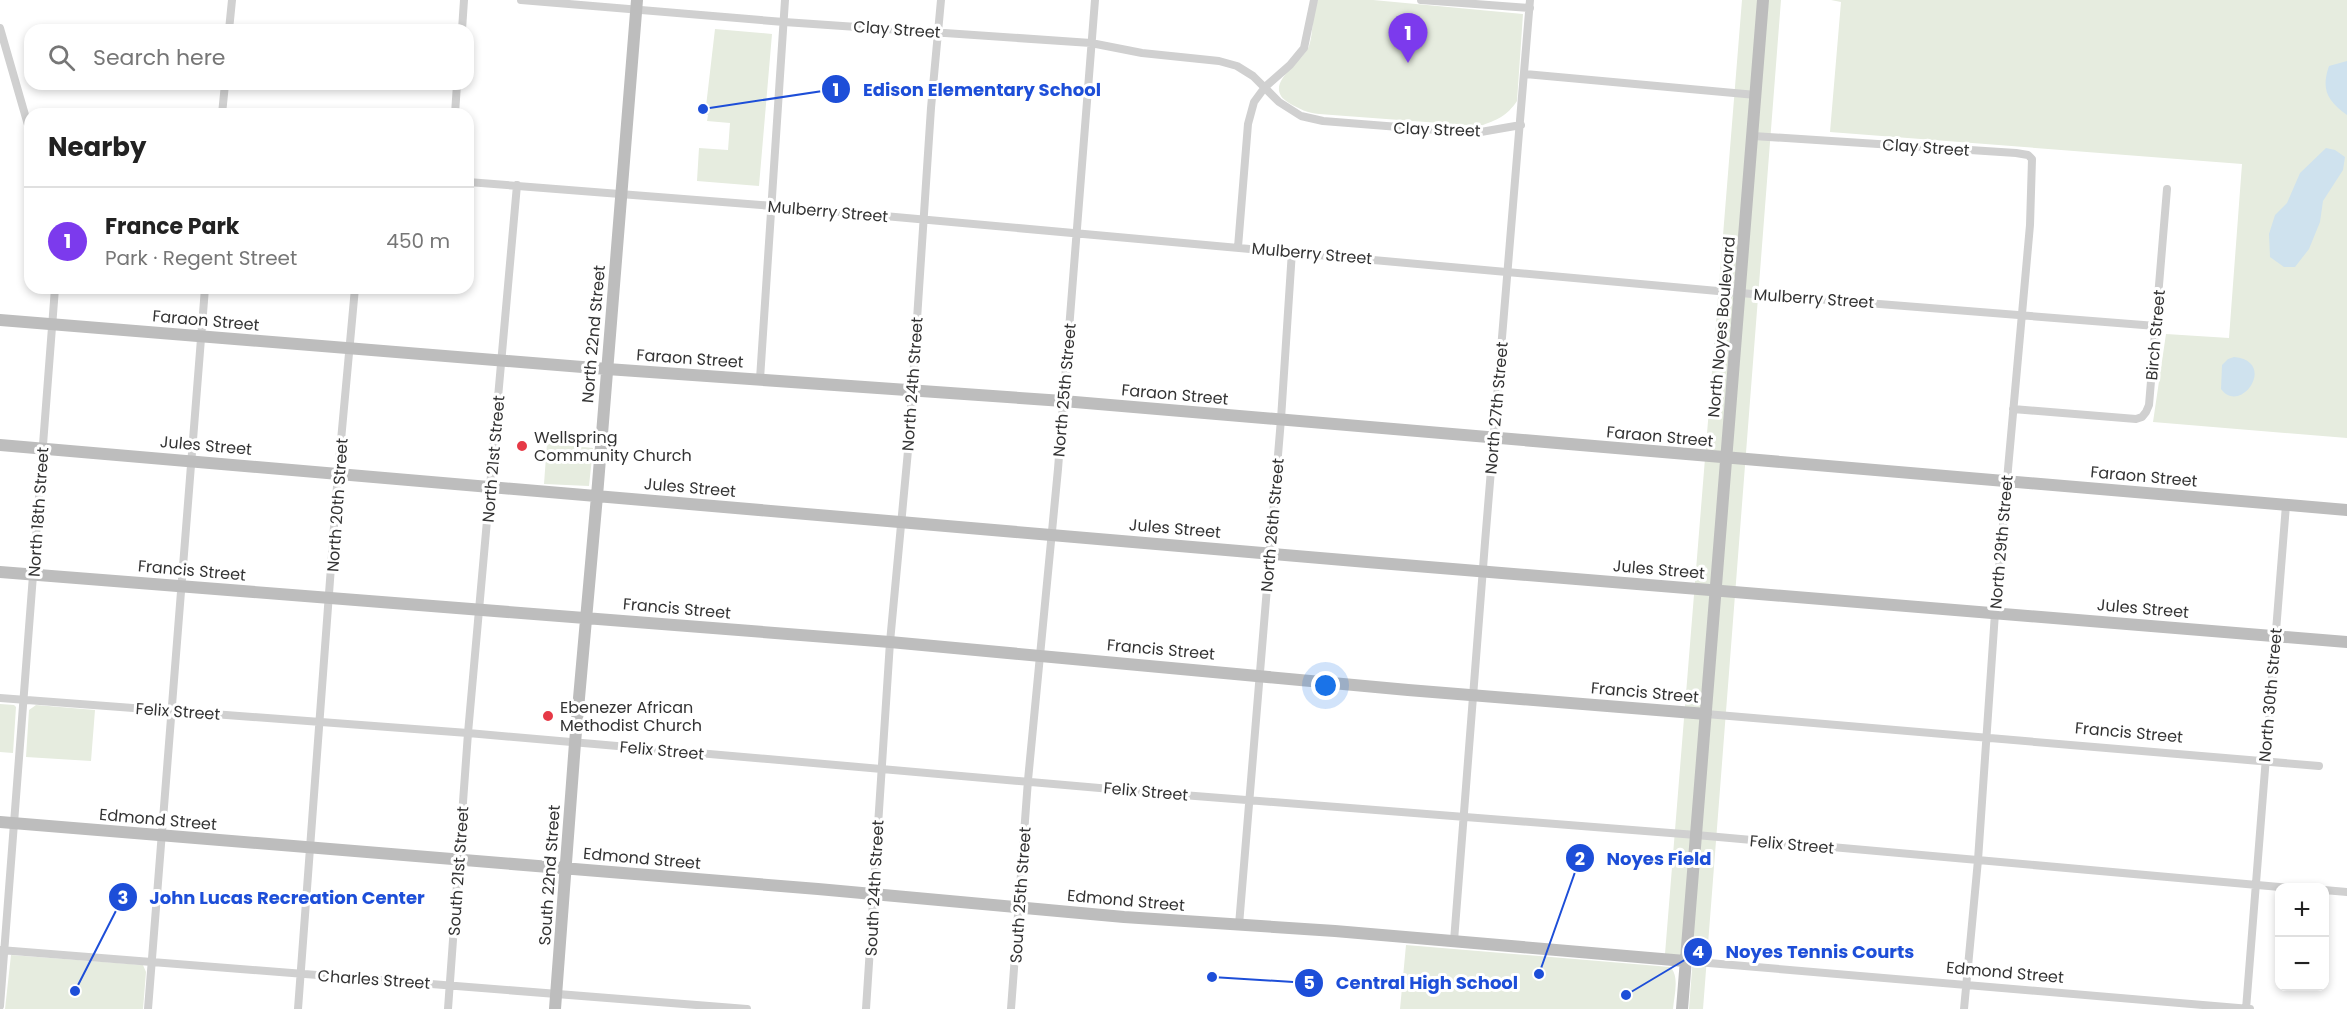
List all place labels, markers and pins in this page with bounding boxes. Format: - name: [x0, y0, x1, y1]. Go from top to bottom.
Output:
- pin: 1: [1388, 14, 1428, 63]
- callout: Edison Elementary School: [821, 71, 1113, 107]
- place label: Wellspring Community Church: [534, 426, 692, 467]
- marker: Wellspring Community Church: [515, 439, 529, 453]
- place label: Ebenezer African Methodist Church: [560, 696, 702, 737]
- marker: Ebenezer African Methodist Church: [541, 709, 555, 723]
- callout: Noyes Field: [1565, 840, 1724, 876]
- callout: John Lucas Recreation Center: [108, 879, 437, 915]
- callout: Noyes Tennis Courts: [1683, 934, 1926, 970]
- callout: Central High School: [1294, 965, 1530, 1001]

